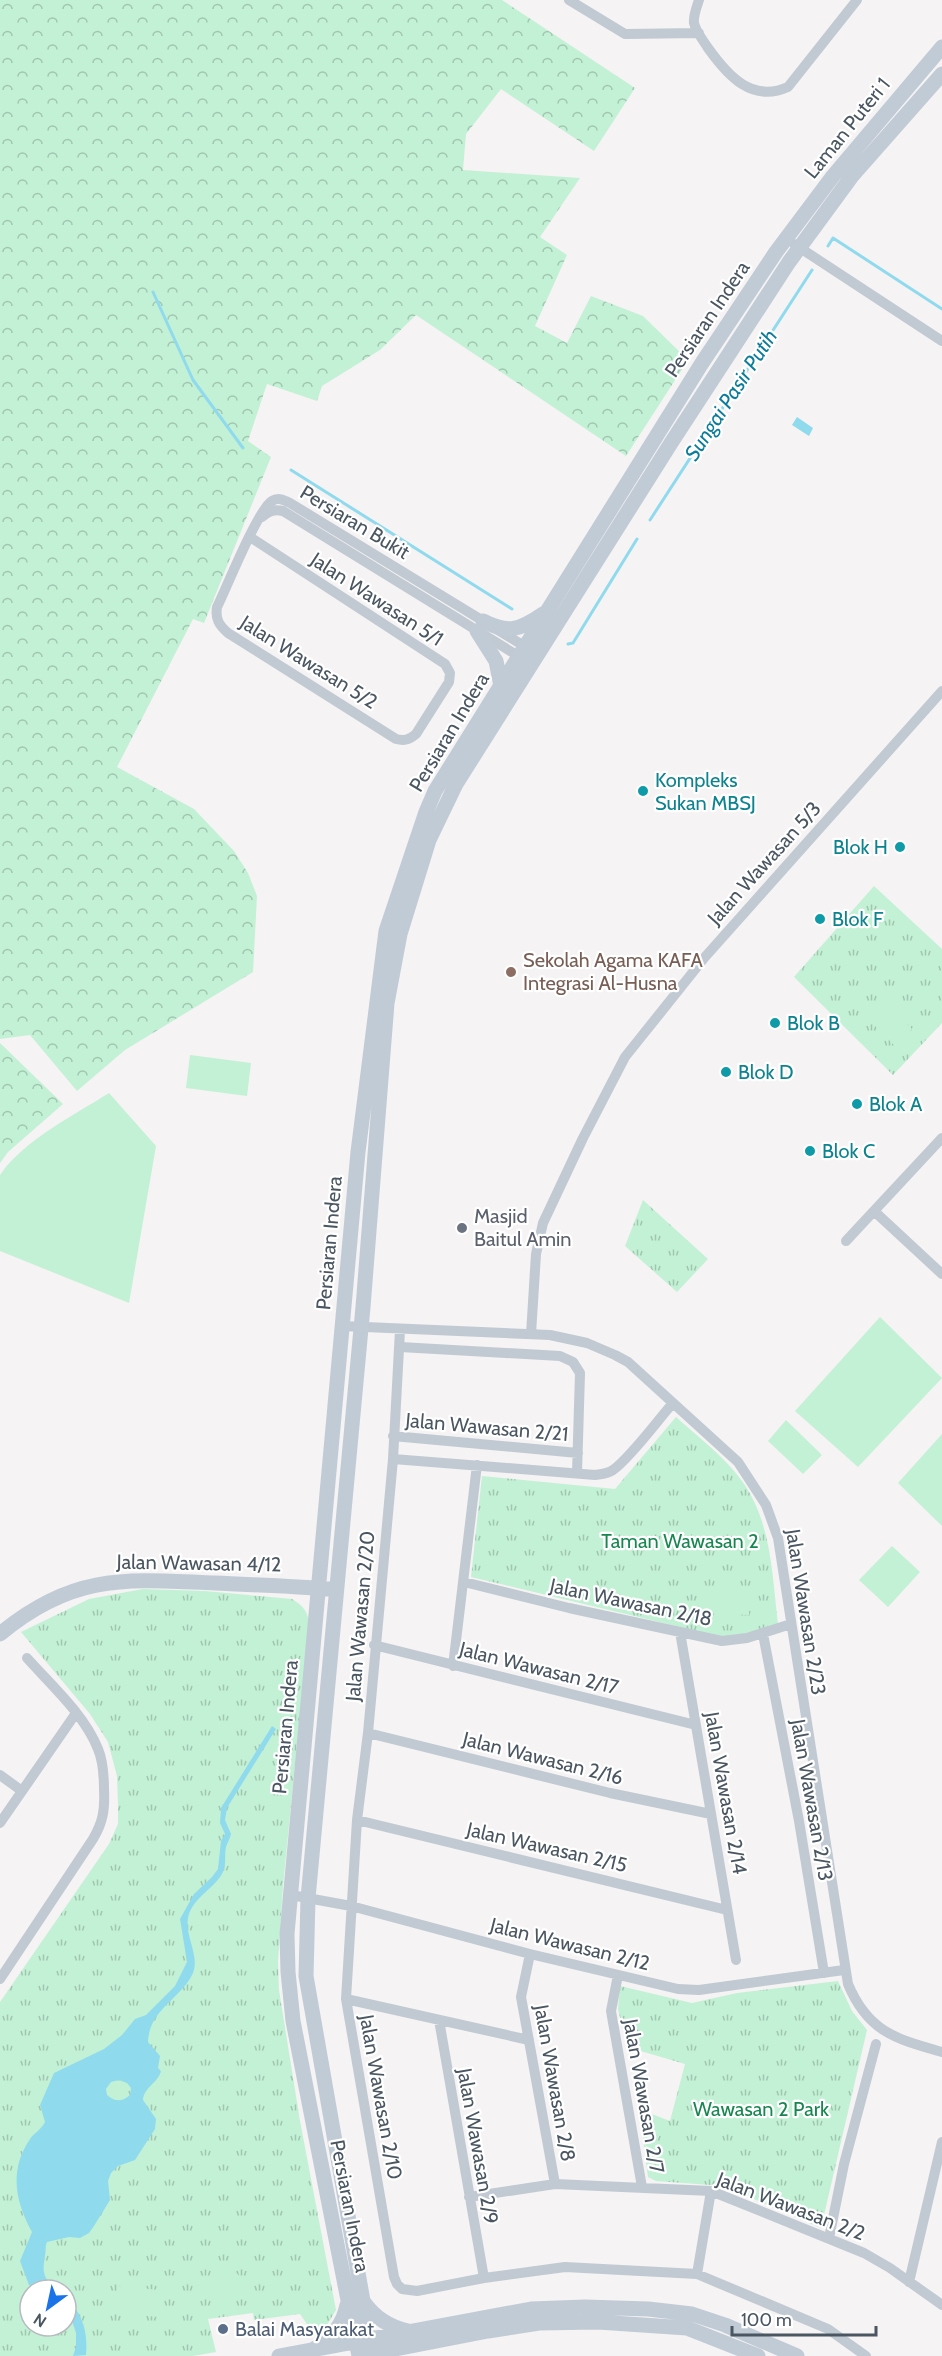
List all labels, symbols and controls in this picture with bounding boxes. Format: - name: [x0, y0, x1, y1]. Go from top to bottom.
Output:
- street label: Laman Puteri 1: [799, 73, 895, 183]
- street label: Persiaran Indera: [659, 256, 755, 381]
- water label: Sungai Pasir Putih: [679, 325, 782, 465]
- street label: Persiaran Bukit: [296, 480, 414, 564]
- street label: Jalan Wawasan 5/1: [305, 547, 448, 651]
- street label: Jalan Wawasan 5/2: [235, 610, 382, 714]
- street label: Persiaran Indera: [404, 668, 494, 796]
- place label: Kompleks Sukan MBSJ: [655, 768, 756, 815]
- marker: Kompleks Sukan MBSJ: [636, 784, 650, 798]
- street label: Jalan Wawasan 5/3: [702, 796, 826, 930]
- place label: Blok H: [833, 835, 888, 859]
- marker: Blok H: [893, 840, 907, 854]
- place label: Blok F: [832, 907, 884, 931]
- marker: Blok F: [813, 912, 827, 926]
- place label: Sekolah Agama KAFA Integrasi Al-Husna: [523, 948, 703, 995]
- marker: Sekolah Agama KAFA Integrasi Al-Husna: [504, 965, 518, 979]
- place label: Blok B: [787, 1011, 840, 1035]
- marker: Blok B: [768, 1016, 782, 1030]
- place label: Blok D: [738, 1060, 793, 1084]
- marker: Blok D: [719, 1065, 733, 1079]
- place label: Blok A: [869, 1092, 923, 1116]
- marker: Blok A: [850, 1097, 864, 1111]
- place label: Blok C: [822, 1139, 875, 1163]
- marker: Blok C: [803, 1144, 817, 1158]
- street label: Persiaran Indera: [311, 1175, 347, 1311]
- place label: Masjid Baitul Amin: [474, 1204, 572, 1251]
- marker: Masjid Baitul Amin: [455, 1221, 469, 1235]
- street label: Jalan Wawasan 2/21: [404, 1408, 569, 1446]
- street label: Jalan Wawasan 2/23: [781, 1526, 831, 1697]
- park label: Taman Wawasan 2: [601, 1529, 759, 1553]
- street label: Jalan Wawasan 2/20: [341, 1530, 379, 1703]
- street label: Jalan Wawasan 4/12: [116, 1550, 281, 1576]
- street label: Jalan Wawasan 2/18: [547, 1573, 714, 1631]
- street label: Jalan Wawasan 2/17: [456, 1636, 621, 1699]
- street label: Persiaran Indera: [267, 1659, 303, 1795]
- street label: Jalan Wawasan 2/14: [700, 1709, 752, 1877]
- street label: Jalan Wawasan 2/13: [786, 1716, 838, 1883]
- street label: Jalan Wawasan 2/16: [459, 1726, 626, 1790]
- street label: Jalan Wawasan 2/15: [464, 1817, 630, 1877]
- street label: Jalan Wawasan 2/12: [487, 1912, 652, 1975]
- street label: Jalan Wawasan 2/8: [529, 2002, 581, 2163]
- street label: Jalan Wawasan 2/10: [355, 2012, 407, 2181]
- street label: Jalan Wawasan 2/7: [618, 2016, 669, 2175]
- street label: Jalan Wawasan 2/9: [452, 2065, 504, 2226]
- park label: Wawasan 2 Park: [693, 2097, 829, 2121]
- street label: Persiaran Indera: [325, 2138, 375, 2275]
- street label: Jalan Wawasan 2/2: [712, 2166, 869, 2245]
- north arrow: [18, 2278, 78, 2338]
- scale bar: [732, 2299, 876, 2337]
- text: N: [30, 2309, 50, 2331]
- text: 100 m: [741, 2309, 792, 2331]
- place label: Balai Masyarakat: [235, 2317, 374, 2341]
- marker: Balai Masyarakat: [216, 2322, 230, 2336]

